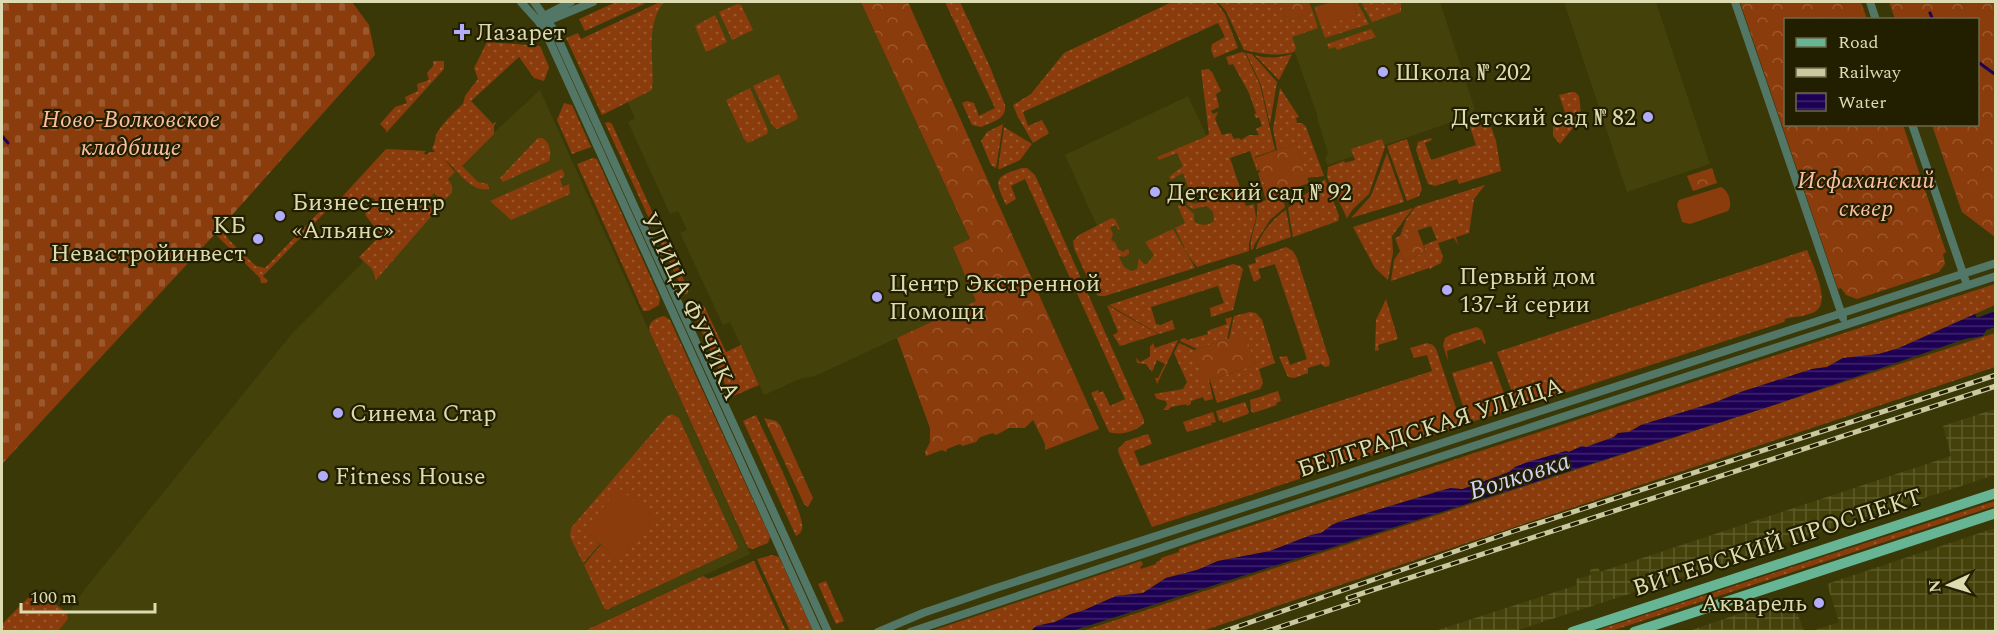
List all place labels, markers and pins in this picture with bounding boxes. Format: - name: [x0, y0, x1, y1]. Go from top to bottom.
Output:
- place label: Лазарет: [476, 15, 565, 51]
- marker: Лазарет: [453, 23, 471, 41]
- place label: Школа № 202: [1395, 55, 1531, 91]
- marker: Школа № 202: [1376, 65, 1390, 79]
- place label: Детский сад № 82: [1451, 100, 1636, 136]
- marker: Детский сад № 82: [1641, 110, 1655, 124]
- place label: Детский сад № 92: [1167, 175, 1352, 211]
- place label: Бизнес-центр «Альянс»: [292, 185, 445, 249]
- marker: Детский сад № 92: [1148, 185, 1162, 199]
- place label: КБ Невастройинвест: [51, 208, 246, 272]
- marker: Бизнес-центр «Альянс»: [273, 209, 287, 223]
- marker: КБ Невастройинвест: [251, 232, 265, 246]
- place label: Первый дом 137-й серии: [1459, 259, 1596, 323]
- place label: Центр Экстренной Помощи: [889, 266, 1100, 330]
- marker: Первый дом 137-й серии: [1440, 283, 1454, 297]
- marker: Центр Экстренной Помощи: [870, 290, 884, 304]
- place label: Синема Стар: [350, 396, 497, 432]
- marker: Синема Стар: [331, 406, 345, 420]
- place label: Fitness House: [335, 459, 486, 495]
- marker: Fitness House: [316, 469, 330, 483]
- place label: Акварель: [1701, 586, 1807, 622]
- marker: Акварель: [1812, 596, 1826, 610]

